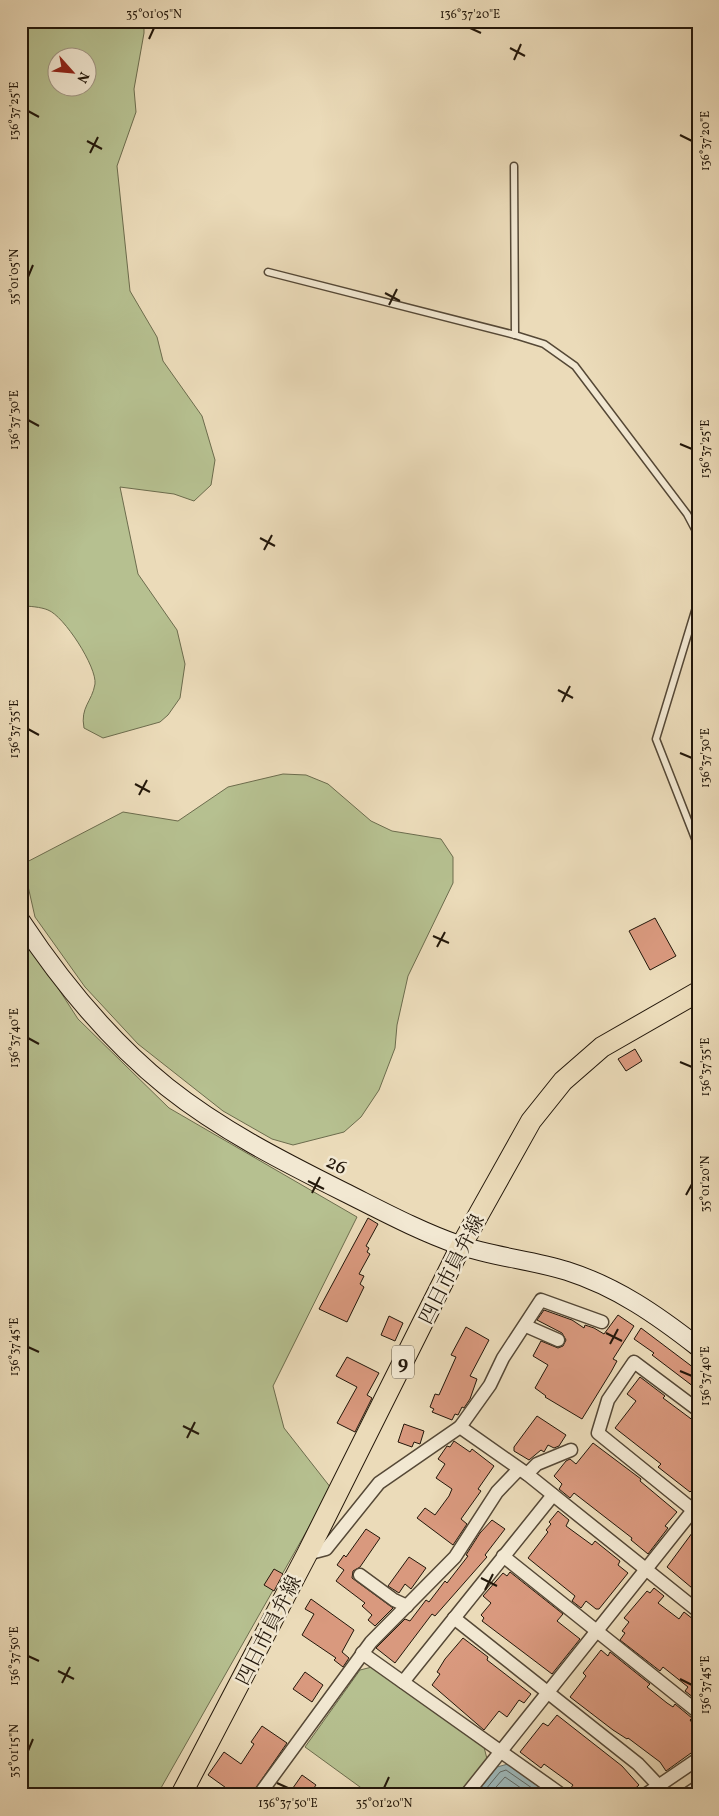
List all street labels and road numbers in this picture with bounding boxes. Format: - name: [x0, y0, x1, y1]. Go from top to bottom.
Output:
- street label: 26: [320, 1149, 352, 1183]
- street label: 四日市員弁線: [413, 1210, 492, 1330]
- road number: 9: [392, 1345, 414, 1378]
- street label: 四日市員弁線: [230, 1571, 309, 1691]

